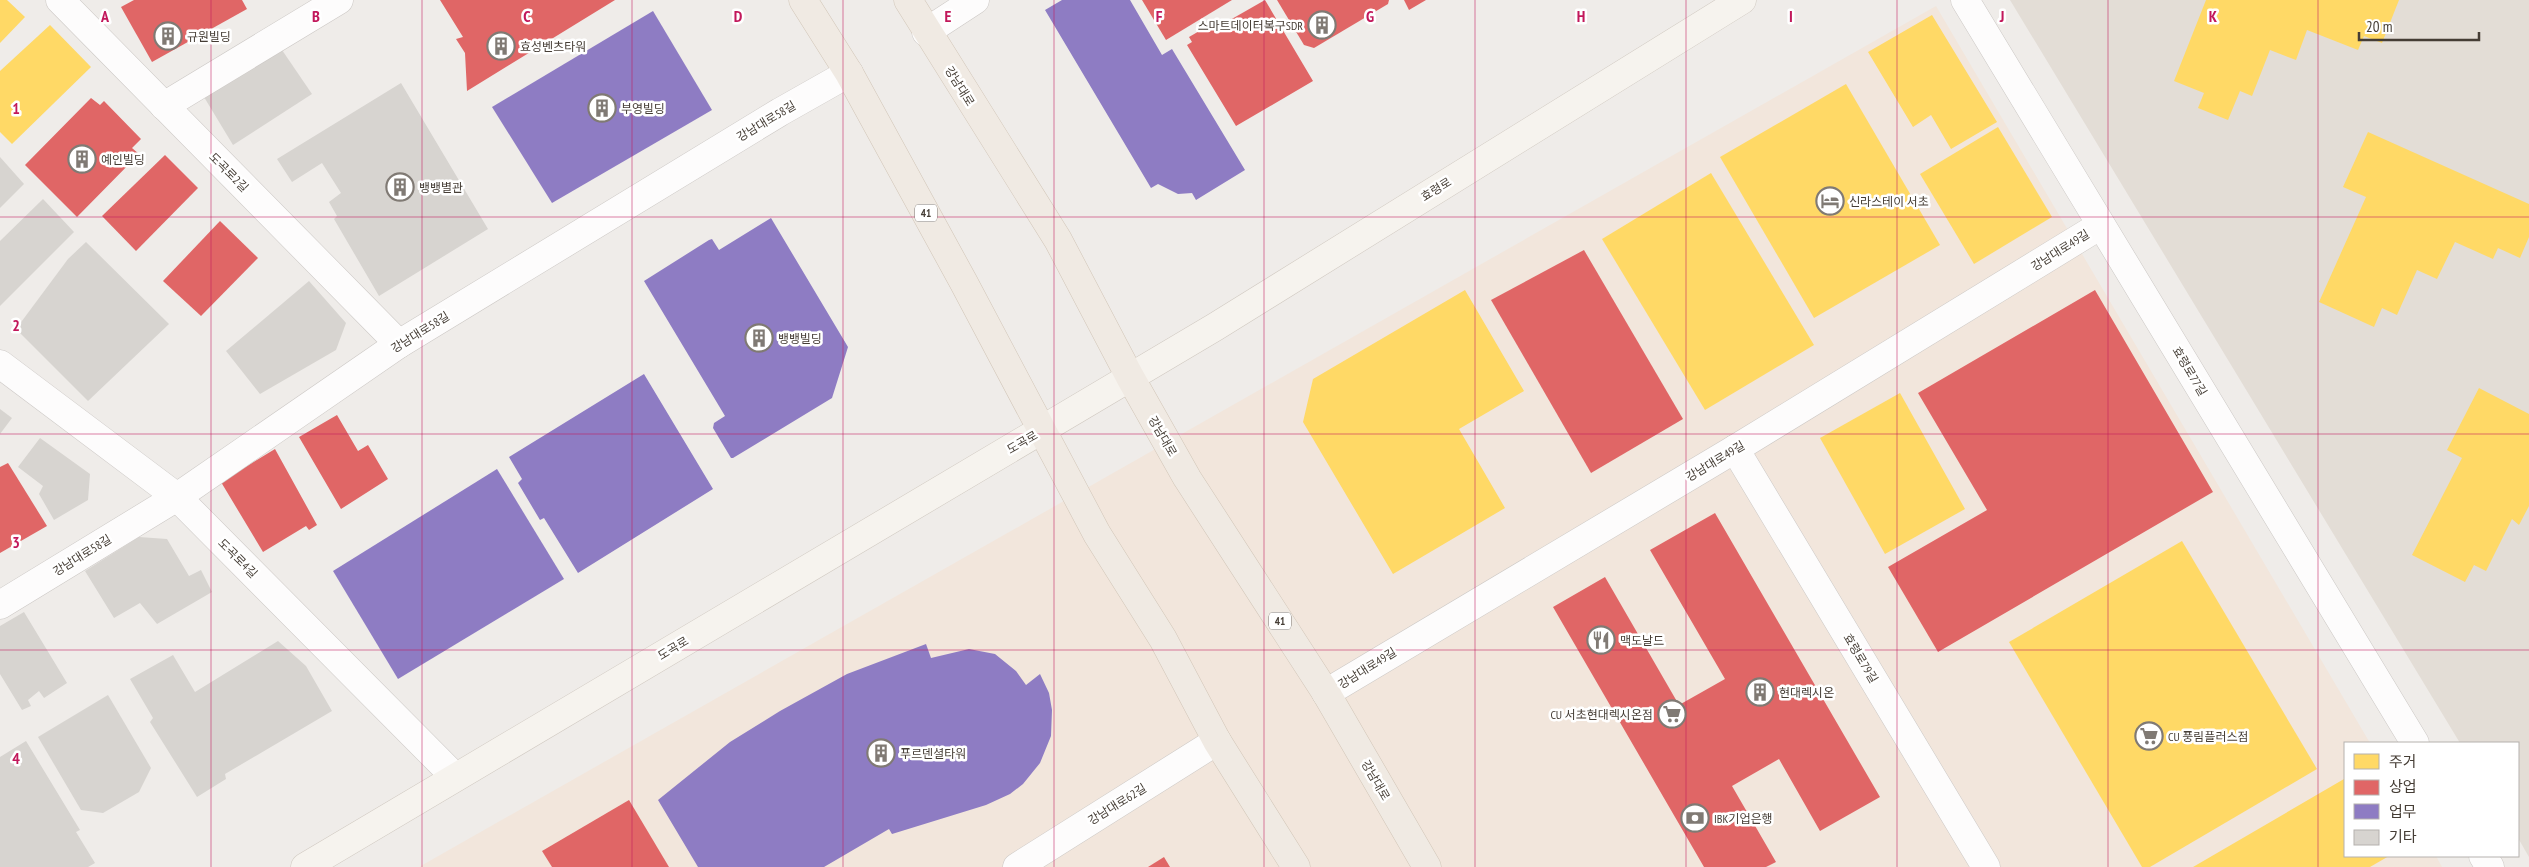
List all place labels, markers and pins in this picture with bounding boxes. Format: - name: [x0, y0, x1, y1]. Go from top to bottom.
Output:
- building icon: 스마트데이터복구SDR: [1307, 10, 1337, 40]
- place label: 스마트데이터복구SDR: [1197, 18, 1303, 33]
- building icon: 규원빌딩: [153, 21, 183, 51]
- place label: 규원빌딩: [187, 29, 231, 44]
- building icon: 효성벤츠타워: [486, 31, 516, 61]
- place label: 효성벤츠타워: [520, 39, 586, 54]
- building icon: 부영빌딩: [587, 93, 617, 123]
- place label: 부영빌딩: [621, 101, 665, 116]
- building icon: 예인빌딩: [67, 144, 97, 174]
- place label: 예인빌딩: [101, 152, 145, 167]
- building icon: 뱅뱅별관: [385, 172, 415, 202]
- place label: 뱅뱅별관: [419, 180, 463, 195]
- hotel icon: 신라스테이 서초: [1815, 186, 1845, 216]
- place label: 신라스테이 서초: [1849, 194, 1929, 209]
- building icon: 뱅뱅빌딩: [744, 323, 774, 353]
- place label: 뱅뱅빌딩: [778, 331, 822, 346]
- restaurant icon: 맥도날드: [1586, 625, 1616, 655]
- place label: 맥도날드: [1620, 633, 1664, 648]
- building icon: 현대렉시온: [1745, 677, 1775, 707]
- place label: 현대렉시온: [1779, 685, 1834, 700]
- supermarket icon: CU 서초현대렉시온점: [1657, 699, 1687, 729]
- place label: CU 서초현대렉시온점: [1550, 707, 1653, 722]
- supermarket icon: CU 풍림플러스점: [2134, 721, 2164, 751]
- place label: CU 풍림플러스점: [2168, 729, 2249, 744]
- building icon: 푸르덴셜타워: [866, 738, 896, 768]
- place label: 푸르덴셜타워: [900, 746, 966, 761]
- bank icon: IBK기업은행: [1680, 803, 1710, 833]
- place label: IBK기업은행: [1714, 811, 1773, 826]

